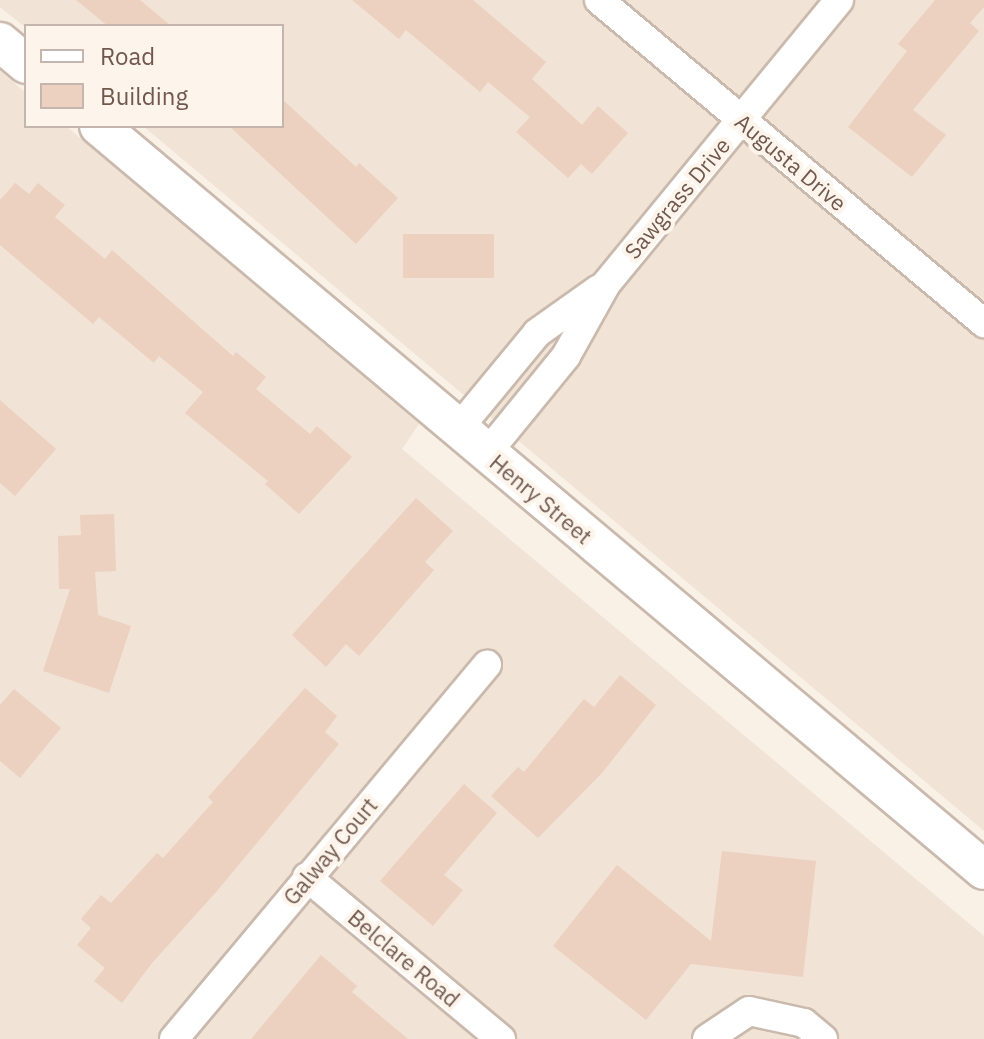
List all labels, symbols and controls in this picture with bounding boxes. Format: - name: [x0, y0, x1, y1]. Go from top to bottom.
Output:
- legend: [24, 24, 284, 128]
- text: Road: [100, 40, 155, 72]
- text: Building: [100, 80, 188, 112]
- street label: Augusta Drive: [730, 108, 852, 216]
- street label: Sawgrass Drive: [619, 132, 735, 264]
- street label: Henry Street: [485, 449, 597, 549]
- street label: Galway Court: [278, 792, 382, 910]
- street label: Belclare Road: [343, 904, 465, 1012]

